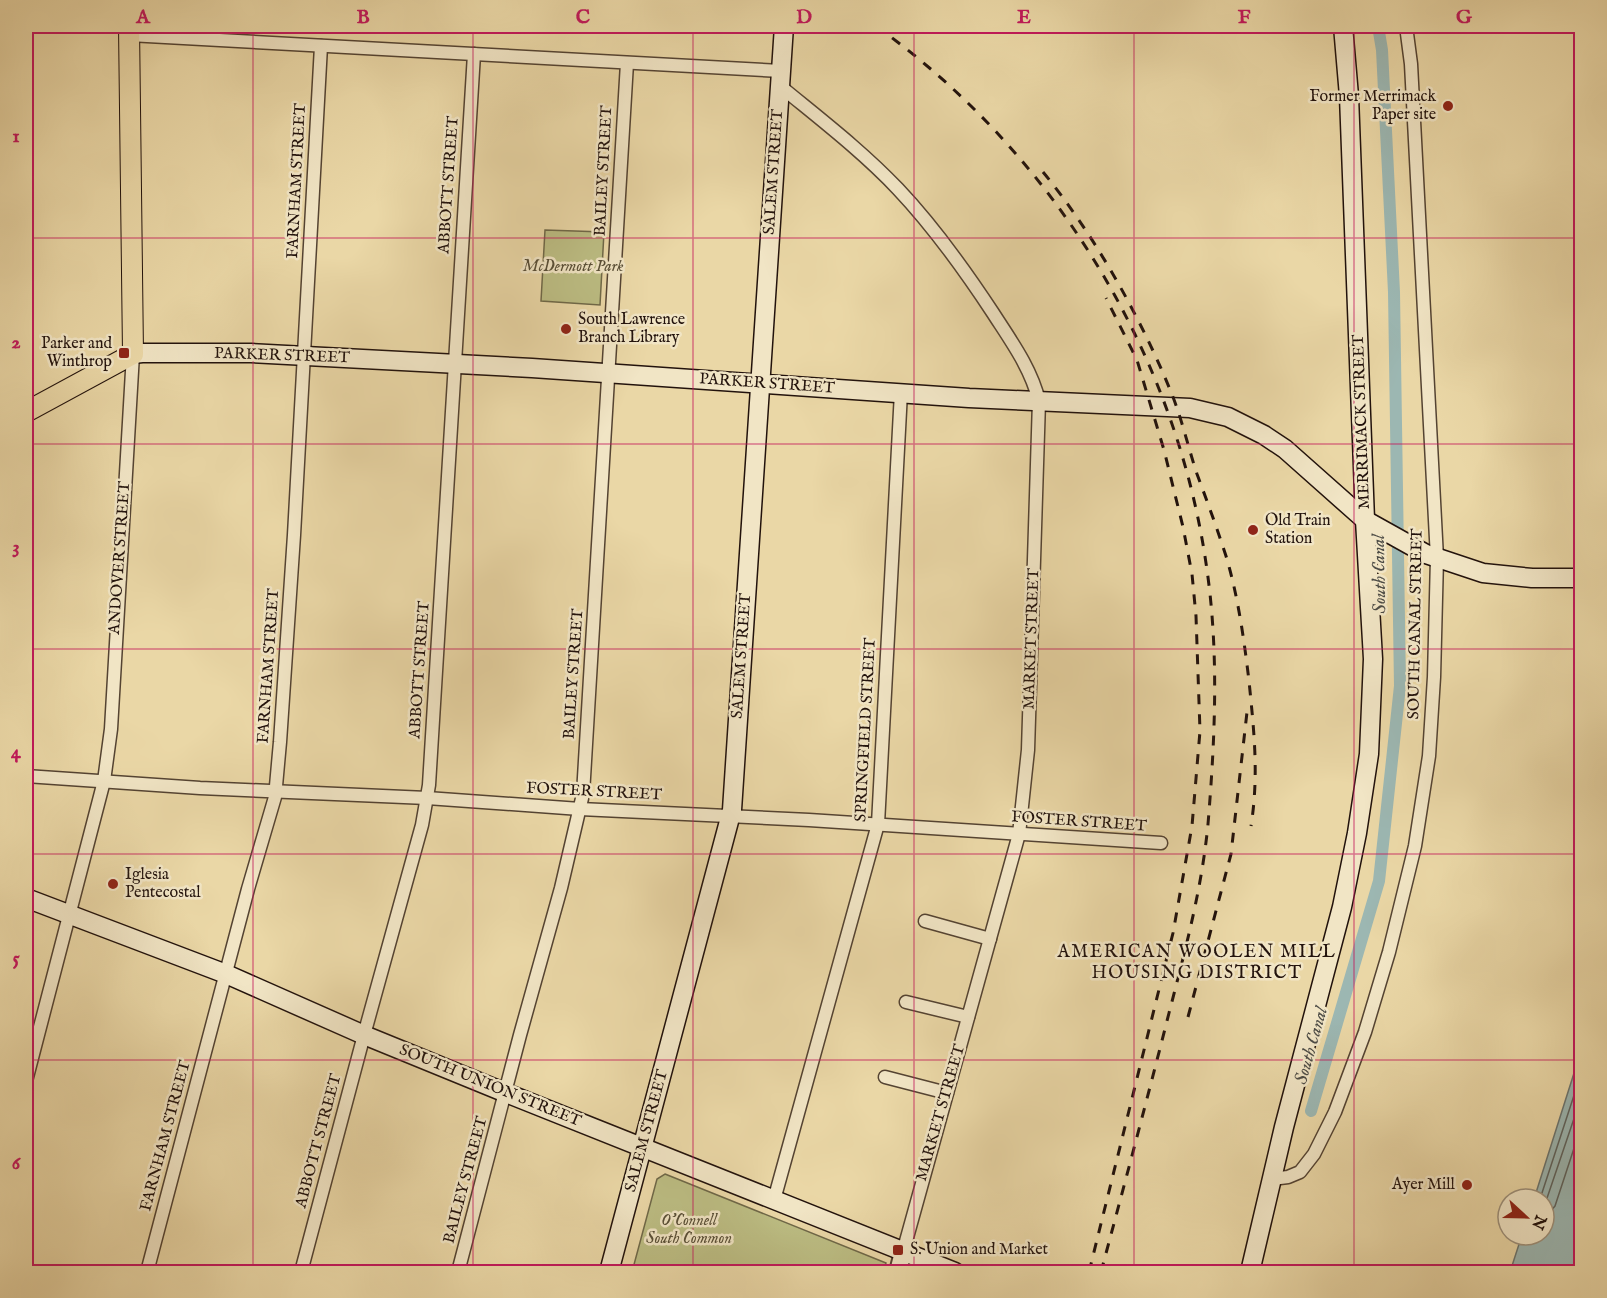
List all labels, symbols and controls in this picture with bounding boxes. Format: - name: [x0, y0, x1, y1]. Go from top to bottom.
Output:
- text: A: [135, 5, 151, 30]
- text: B: [356, 5, 370, 30]
- text: C: [576, 5, 590, 30]
- text: D: [796, 5, 812, 30]
- text: E: [1017, 5, 1031, 30]
- text: F: [1238, 5, 1251, 30]
- text: G: [1456, 5, 1473, 30]
- place label: Former Merrimack Paper site: [1310, 87, 1436, 125]
- marker: Former Merrimack Paper site: [1441, 99, 1455, 113]
- street label: FARNHAM STREET: [283, 103, 311, 259]
- street label: BAILEY STREET: [591, 105, 617, 237]
- street label: SALEM STREET: [760, 108, 788, 235]
- street label: ABBOTT STREET: [434, 115, 464, 255]
- text: 1: [12, 124, 20, 149]
- park label: McDermott Park: [523, 257, 624, 277]
- place label: South Lawrence Branch Library: [578, 310, 685, 348]
- marker: South Lawrence Branch Library: [559, 322, 573, 336]
- text: 2: [11, 330, 21, 355]
- place label: Parker and Winthrop: [41, 334, 112, 372]
- street label: MERRIMACK STREET: [1349, 334, 1375, 510]
- street label: PARKER STREET: [214, 344, 351, 368]
- marker: Parker and Winthrop: [117, 346, 131, 360]
- street label: PARKER STREET: [699, 369, 836, 399]
- street label: ANDOVER STREET: [105, 480, 135, 636]
- place label: Old Train Station: [1265, 511, 1331, 549]
- marker: Old Train Station: [1246, 523, 1260, 537]
- street label: SOUTH CANAL STREET: [1404, 528, 1428, 720]
- water label: South Canal: [1368, 533, 1392, 614]
- text: 3: [12, 535, 20, 560]
- street label: MARKET STREET: [1020, 568, 1044, 710]
- street label: FARNHAM STREET: [254, 587, 284, 744]
- street label: SALEM STREET: [728, 592, 756, 719]
- street label: ABBOTT STREET: [405, 600, 435, 740]
- street label: BAILEY STREET: [559, 608, 589, 740]
- street label: SPRINGFIELD STREET: [851, 637, 881, 823]
- text: 4: [11, 740, 22, 765]
- street label: FOSTER STREET: [526, 778, 663, 806]
- street label: FOSTER STREET: [1011, 807, 1148, 837]
- place label: Iglesia Pentecostal: [125, 865, 201, 903]
- marker: Iglesia Pentecostal: [106, 877, 120, 891]
- district label: AMERICAN WOOLEN MILL HOUSING DISTRICT: [1057, 941, 1336, 985]
- text: 5: [12, 946, 20, 971]
- water label: South Canal: [1290, 1003, 1334, 1087]
- street label: SOUTH UNION STREET: [396, 1040, 584, 1132]
- street label: MARKET STREET: [912, 1042, 970, 1184]
- street label: FARNHAM STREET: [136, 1058, 196, 1214]
- street label: SALEM STREET: [621, 1067, 673, 1194]
- street label: ABBOTT STREET: [291, 1071, 347, 1211]
- street label: BAILEY STREET: [439, 1114, 493, 1246]
- text: 6: [12, 1151, 22, 1176]
- place label: Ayer Mill: [1391, 1175, 1456, 1195]
- marker: Ayer Mill: [1460, 1178, 1474, 1192]
- north arrow: [1496, 1187, 1556, 1247]
- park label: O'Connell South Common: [646, 1211, 732, 1249]
- text: N: [1526, 1211, 1550, 1232]
- place label: S. Union and Market: [910, 1240, 1049, 1260]
- marker: S. Union and Market: [891, 1243, 905, 1257]

